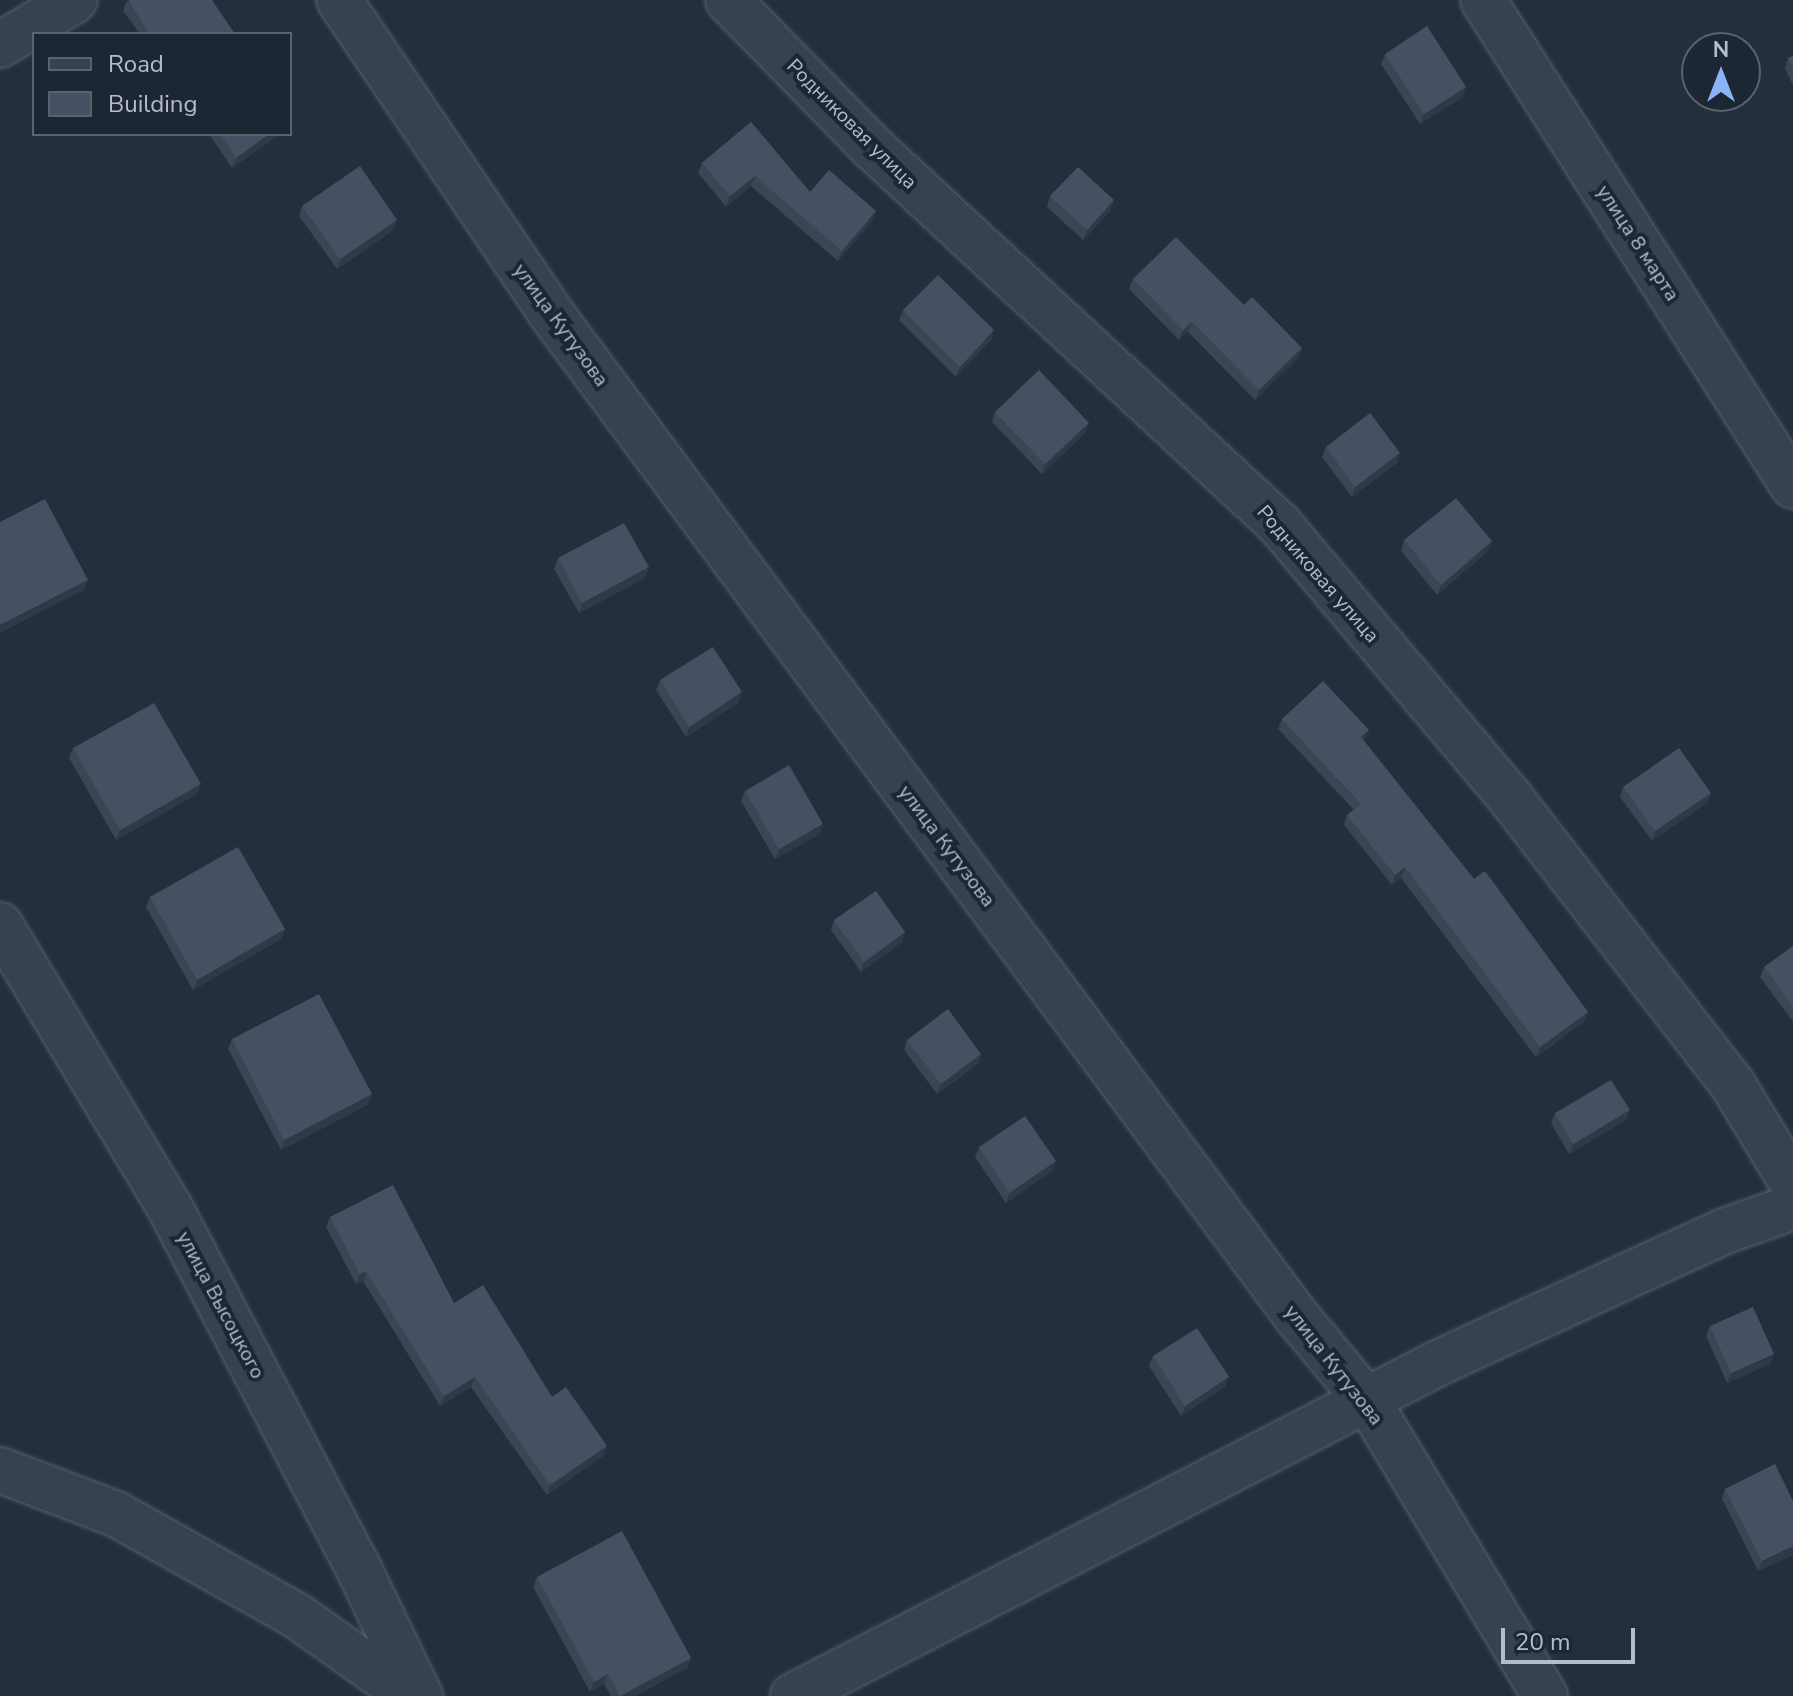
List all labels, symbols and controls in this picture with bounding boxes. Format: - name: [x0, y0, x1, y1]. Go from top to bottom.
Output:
- legend: [32, 32, 292, 136]
- north arrow: [1681, 32, 1761, 112]
- text: N: [1713, 35, 1729, 65]
- text: Road: [108, 48, 164, 80]
- street label: Родниковая улица: [782, 54, 922, 194]
- text: Building: [108, 88, 198, 120]
- street label: улица 8 марта: [1592, 180, 1684, 306]
- street label: улица Кутузова: [508, 259, 614, 391]
- street label: Родниковая улица: [1252, 500, 1384, 648]
- street label: улица Кутузова: [893, 780, 1001, 912]
- street label: улица Высоцкого: [172, 1227, 270, 1383]
- street label: улица Кутузова: [1280, 1300, 1388, 1430]
- scale bar: [1505, 1612, 1639, 1662]
- text: 20 m: [1515, 1626, 1571, 1658]

